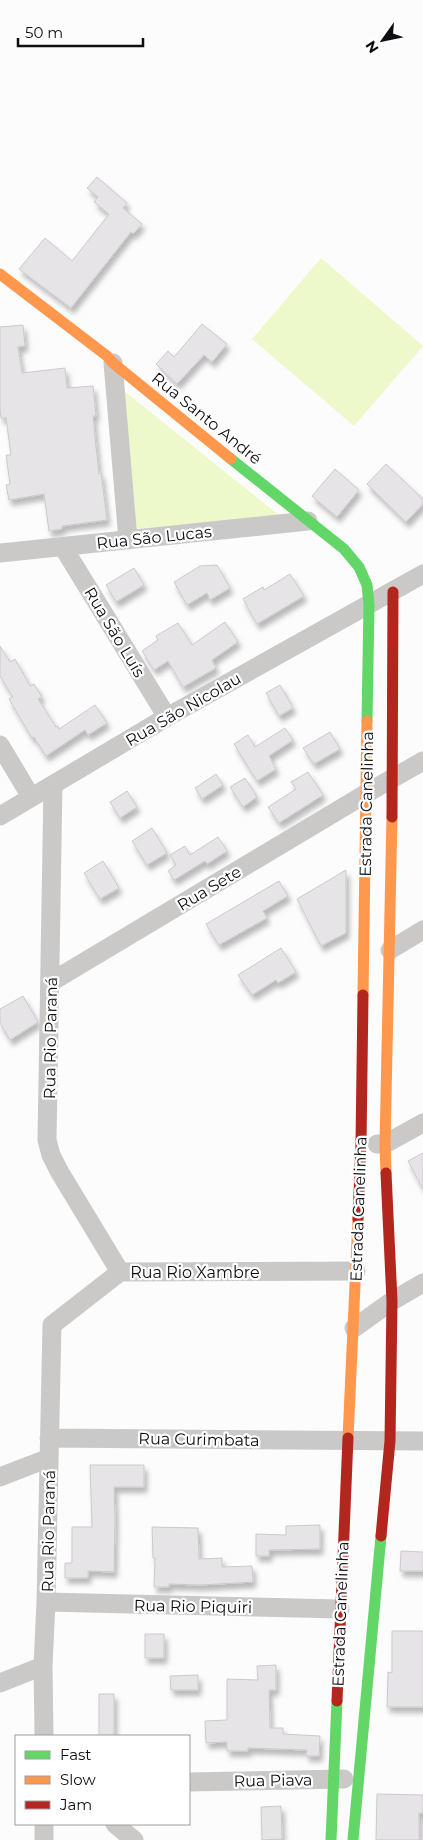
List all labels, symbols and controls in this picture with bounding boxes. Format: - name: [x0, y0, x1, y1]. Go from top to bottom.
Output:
- scale bar: [18, 15, 142, 47]
- north arrow: [358, 15, 408, 65]
- text: 50 m: [25, 23, 63, 42]
- text: N: [361, 37, 383, 57]
- street label: Rua Santo André: [148, 368, 265, 468]
- street label: Rua São Lucas: [95, 522, 213, 553]
- street label: Rua São Luís: [80, 584, 149, 681]
- street label: Rua São Nicolau: [122, 669, 244, 750]
- street label: Estrada Canelinha: [356, 731, 377, 877]
- street label: Rua Sete: [174, 862, 245, 915]
- street label: Rua Rio Paraná: [40, 977, 61, 1099]
- street label: Estrada Canelinha: [346, 1136, 371, 1282]
- street label: Rua Rio Xambre: [130, 1263, 260, 1282]
- street label: Rua Curimbata: [138, 1429, 260, 1450]
- street label: Rua Rio Paraná: [38, 1470, 59, 1592]
- street label: Estrada Canelinha: [328, 1541, 353, 1687]
- street label: Rua Rio Piquiri: [134, 1596, 252, 1617]
- legend: [15, 1735, 190, 1825]
- text: Fast: [60, 1745, 91, 1764]
- text: Slow: [60, 1770, 96, 1789]
- street label: Rua Piava: [233, 1770, 313, 1791]
- text: Jam: [59, 1795, 92, 1814]

